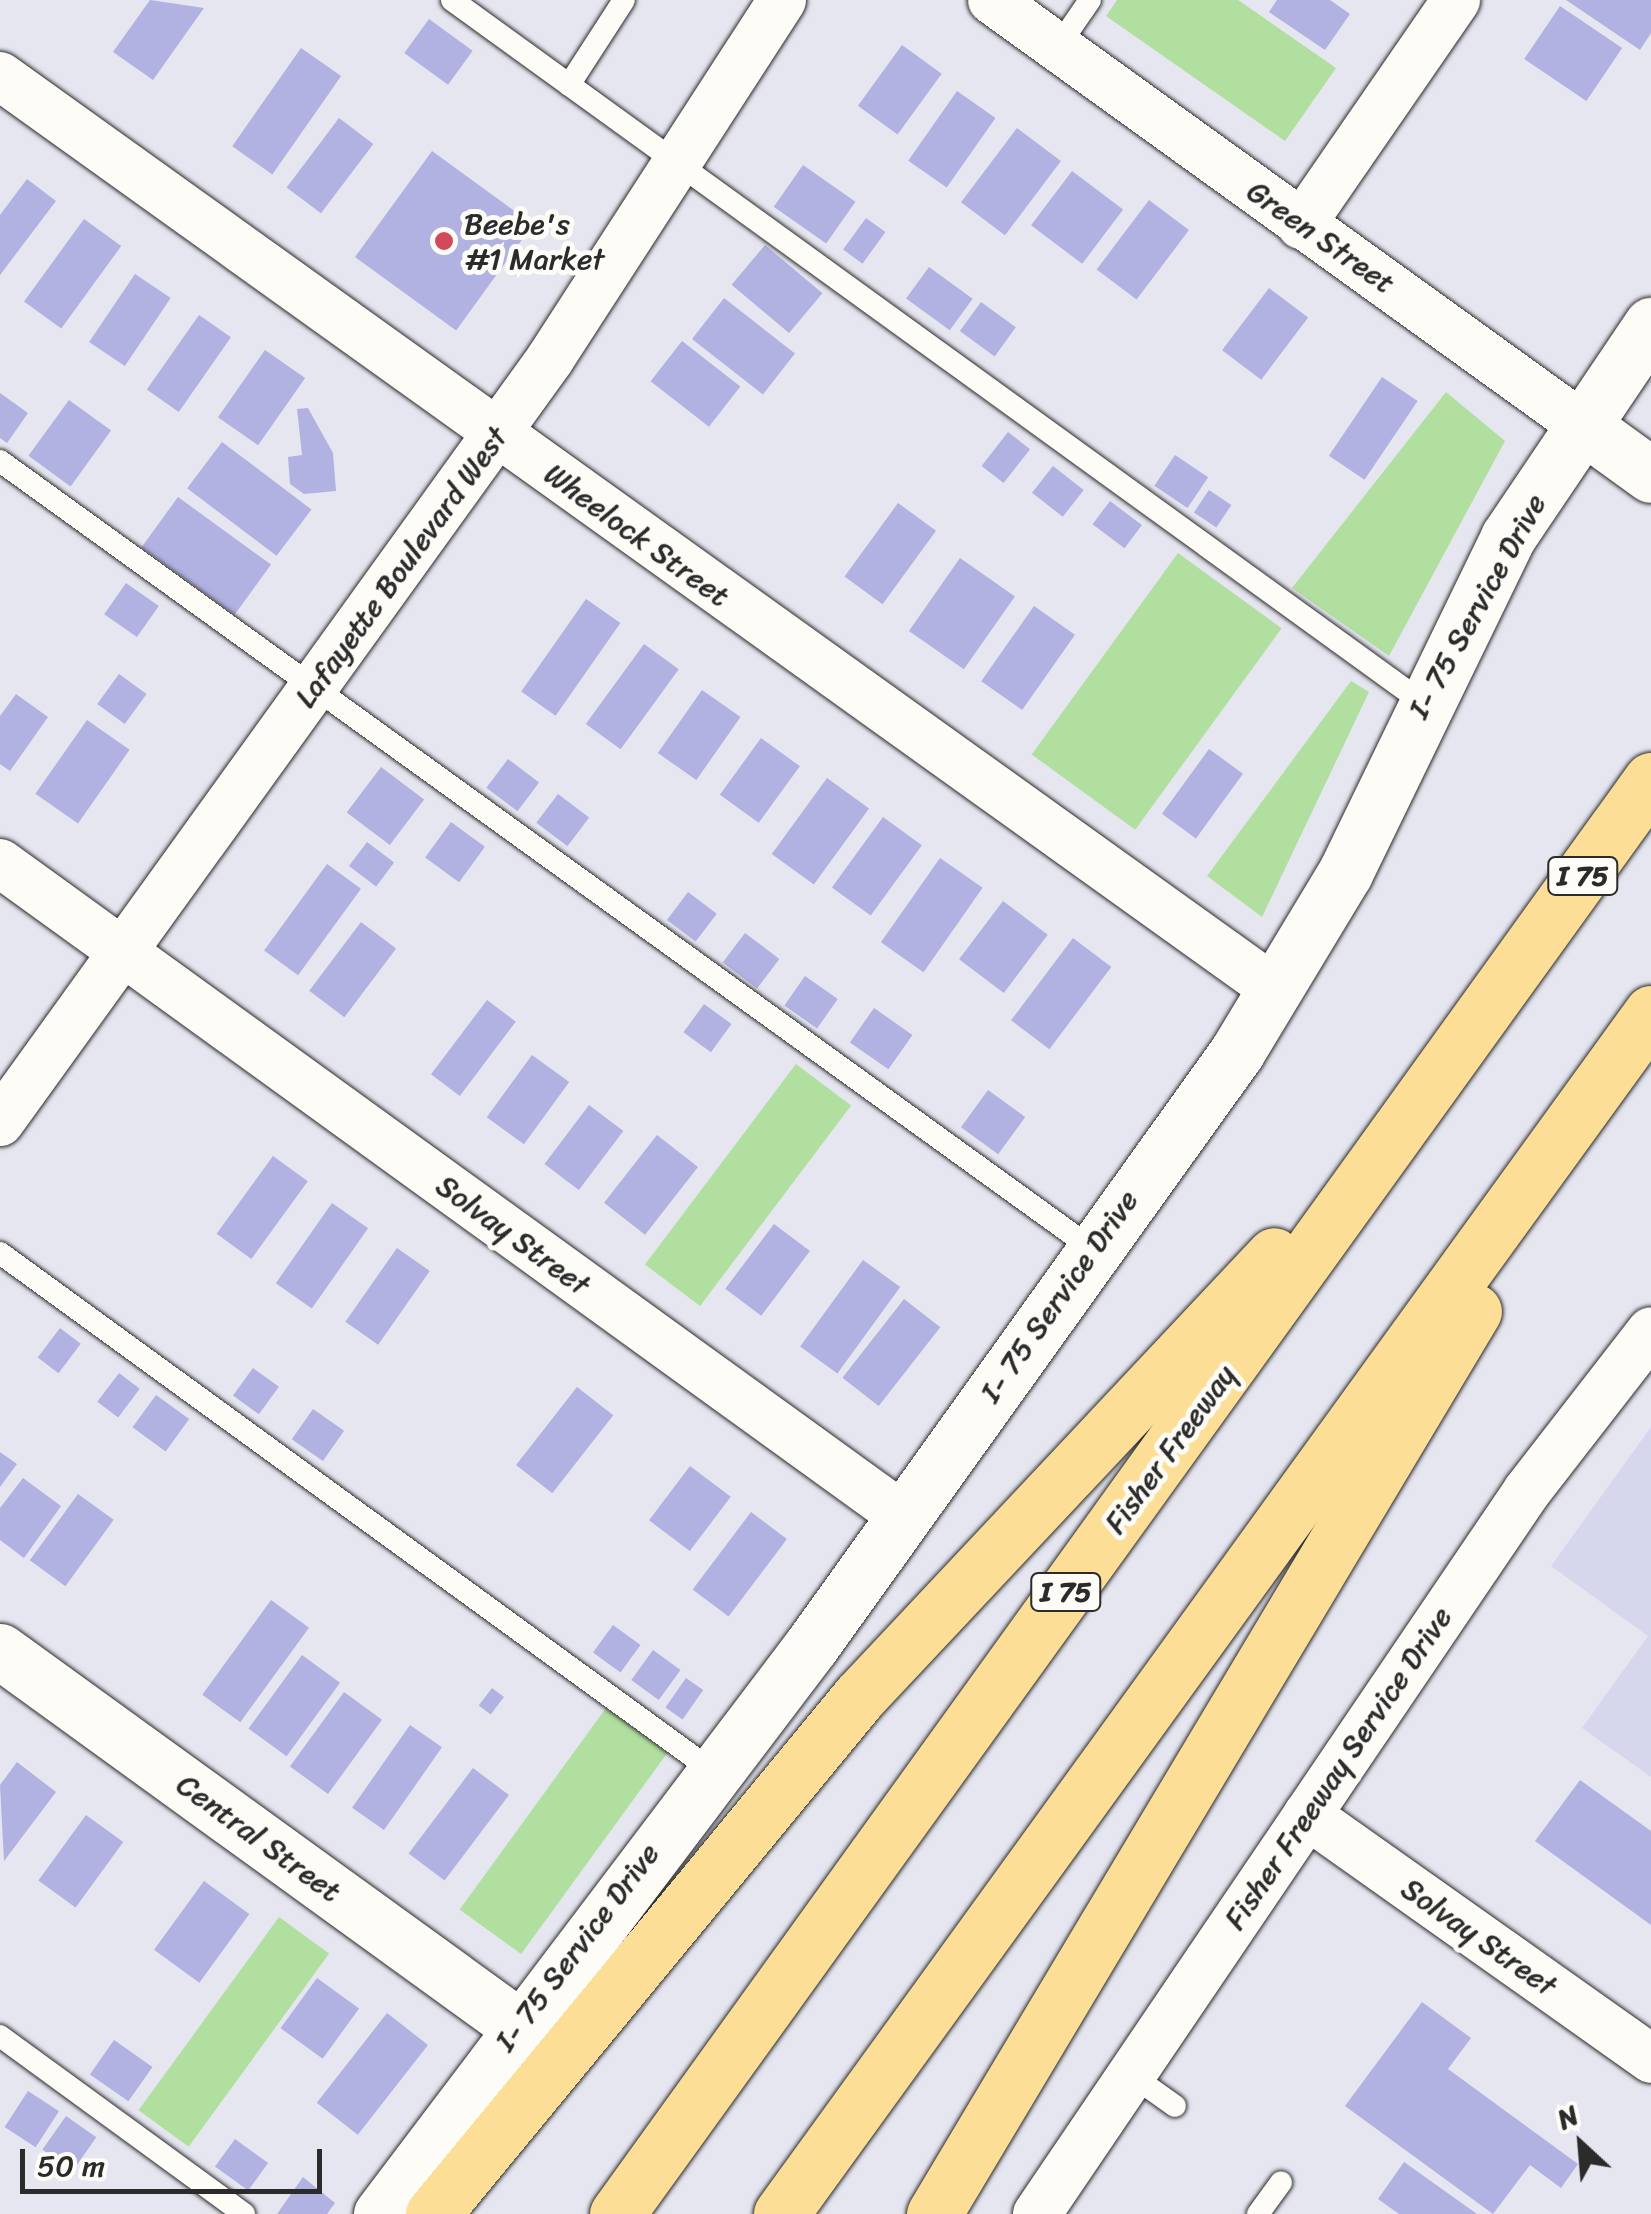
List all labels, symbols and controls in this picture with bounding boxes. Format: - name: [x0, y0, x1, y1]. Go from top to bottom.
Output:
- street label: Green Street: [1240, 173, 1402, 301]
- place label: Beebe's #1 Market: [464, 206, 604, 276]
- marker: Beebe's #1 Market: [433, 230, 455, 252]
- street label: Lafayette Boulevard West: [287, 419, 515, 715]
- street label: Wheelock Street: [538, 456, 736, 614]
- street label: I- 75 Service Drive: [1400, 488, 1554, 724]
- road number: I 75: [1546, 853, 1620, 899]
- street label: Solvay Street: [429, 1167, 597, 1303]
- street label: I- 75 Service Drive: [972, 1183, 1146, 1409]
- street label: Fisher Freeway: [1097, 1357, 1243, 1541]
- road number: I 75: [1028, 1569, 1104, 1615]
- street label: Fisher Freeway Service Drive: [1216, 1600, 1460, 1936]
- street label: Central Street: [170, 1766, 348, 1910]
- street label: I- 75 Service Drive: [487, 1836, 667, 2058]
- street label: Solvay Street: [1394, 1870, 1564, 2004]
- text: N: [1548, 2090, 1587, 2143]
- north arrow: [1531, 2094, 1631, 2194]
- scale bar: [25, 2129, 328, 2191]
- text: 50 m: [37, 2139, 105, 2193]

